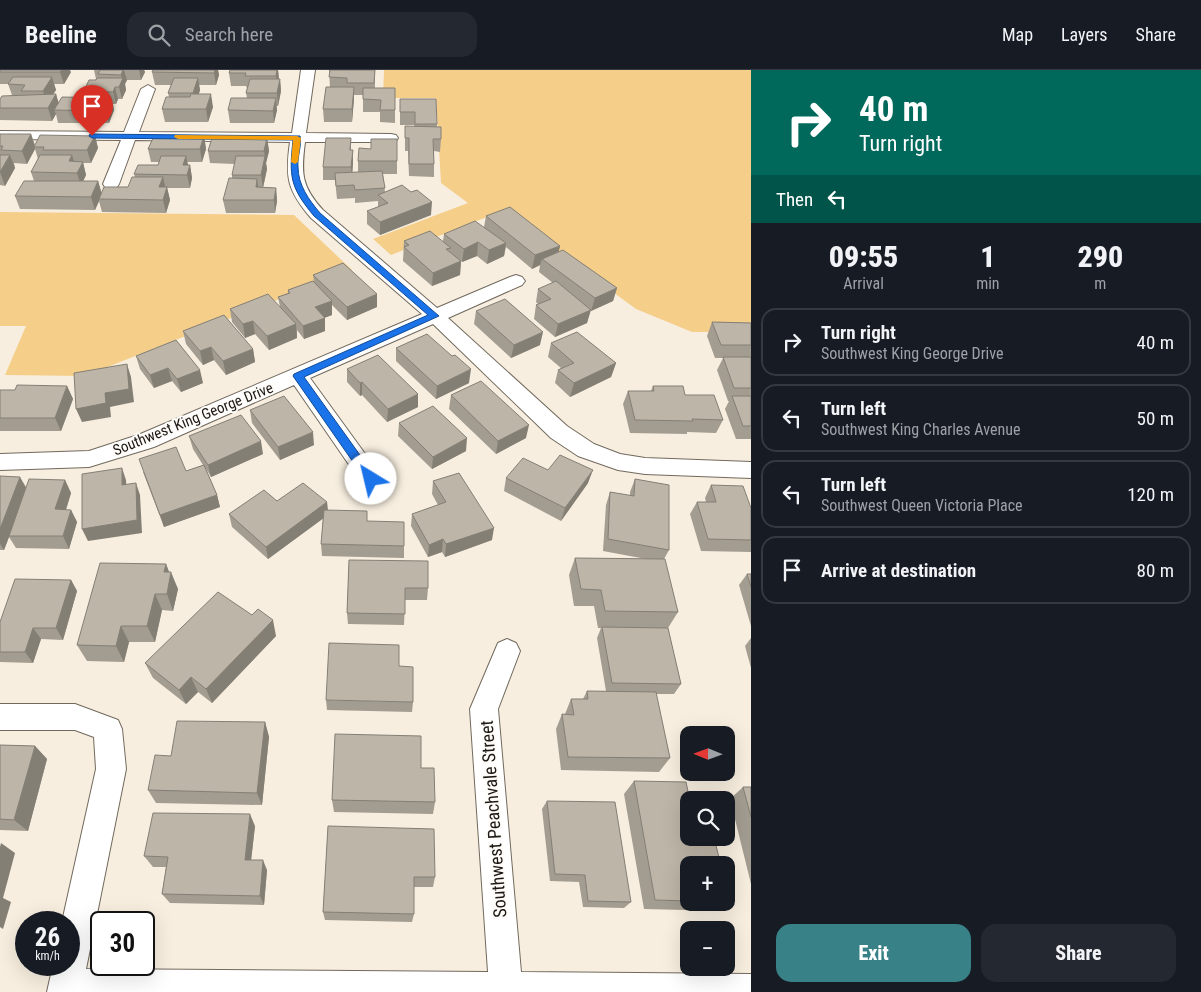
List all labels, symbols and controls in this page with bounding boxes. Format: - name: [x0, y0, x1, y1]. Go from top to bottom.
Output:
- search box: [127, 12, 477, 57]
- text: Beeline: [25, 21, 97, 49]
- icon: search: [145, 21, 173, 49]
- text: Search here: [185, 23, 273, 46]
- text: Map: [1002, 24, 1033, 45]
- text: Layers: [1061, 24, 1108, 45]
- text: Share: [1136, 24, 1176, 45]
- pin: [71, 85, 113, 136]
- text: 40 m: [859, 89, 928, 130]
- icon: right: [776, 90, 841, 155]
- icon: arrive: [78, 92, 106, 120]
- text: Turn right: [859, 131, 942, 156]
- icon: left: [823, 185, 851, 213]
- text: Then: [776, 188, 813, 211]
- text: 09:55: [829, 239, 898, 274]
- text: 1: [980, 239, 995, 274]
- text: 290: [1077, 239, 1123, 274]
- text: Arrival: [843, 274, 884, 293]
- text: min: [976, 274, 1000, 293]
- text: m: [1094, 274, 1106, 293]
- text: Turn right: [821, 321, 896, 344]
- icon: right: [778, 328, 806, 356]
- text: 40 m: [1137, 331, 1174, 354]
- text: Southwest King George Drive: [821, 344, 1004, 363]
- street label: Southwest King George Drive: [110, 379, 276, 459]
- text: Turn left: [821, 397, 886, 420]
- icon: left: [778, 404, 806, 432]
- text: 50 m: [1137, 407, 1174, 430]
- text: Southwest King Charles Avenue: [821, 420, 1020, 439]
- position arrow: [344, 452, 396, 504]
- text: Turn left: [821, 473, 886, 496]
- icon: left: [778, 480, 806, 508]
- text: 120 m: [1127, 483, 1174, 506]
- text: Southwest Queen Victoria Place: [821, 496, 1023, 515]
- icon: arrive: [778, 556, 806, 584]
- text: Arrive at destination: [821, 559, 976, 582]
- text: 80 m: [1137, 559, 1174, 582]
- street label: Southwest Peachvale Street: [476, 720, 510, 918]
- north arrow: [680, 726, 735, 781]
- map controls: [680, 726, 735, 976]
- button: search: [680, 791, 735, 846]
- button: +: [680, 856, 735, 911]
- speed limit sign: 30: [90, 911, 155, 976]
- button: −: [680, 921, 735, 976]
- text: 26: [35, 923, 60, 952]
- button: Exit: [776, 924, 971, 982]
- button: Share: [981, 924, 1176, 982]
- text: km/h: [35, 949, 60, 963]

